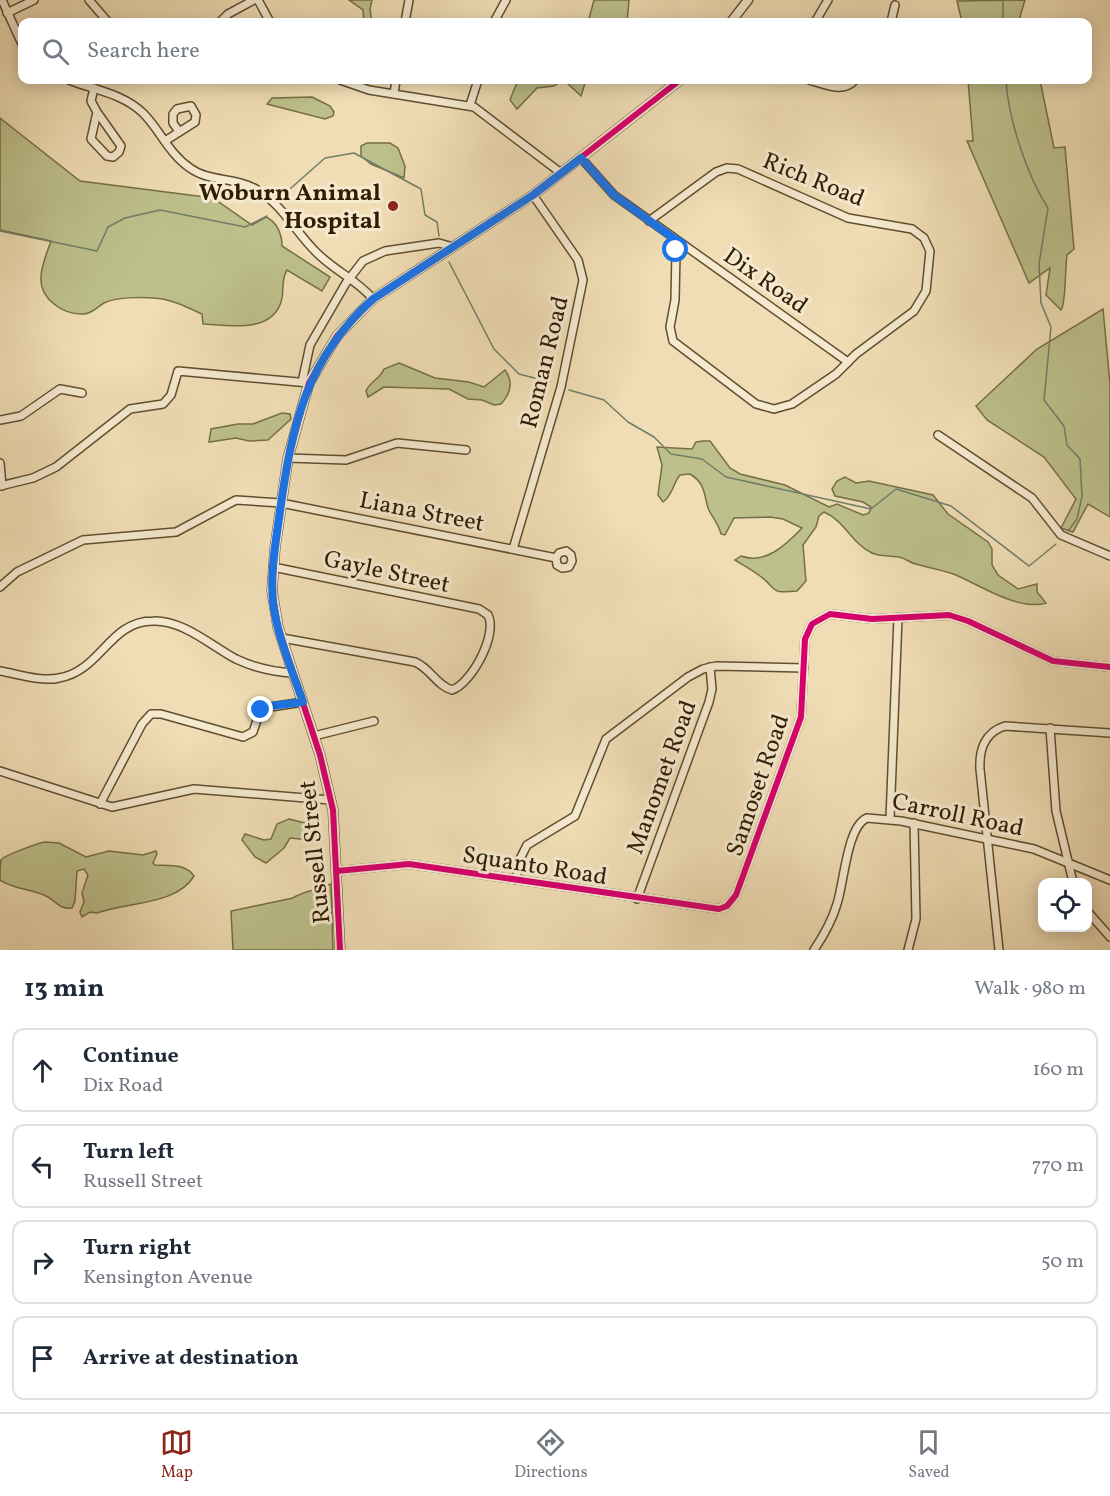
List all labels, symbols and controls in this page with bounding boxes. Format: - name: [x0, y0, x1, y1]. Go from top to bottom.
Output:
- search box: [18, 18, 1092, 84]
- icon: search: [39, 35, 72, 68]
- text: Search here: [87, 36, 200, 67]
- street label: Rich Road: [757, 145, 869, 217]
- place label: Woburn Animal Hospital: [199, 177, 381, 239]
- marker: Woburn Animal Hospital: [386, 199, 400, 213]
- route start: [662, 236, 688, 262]
- street label: Dix Road: [716, 240, 814, 323]
- street label: Roman Road: [513, 293, 579, 432]
- street label: Liana Street: [356, 484, 487, 542]
- street label: Gayle Street: [320, 543, 453, 603]
- route end: [247, 696, 273, 722]
- street label: Manomet Road: [619, 696, 706, 859]
- street label: Samoset Road: [719, 710, 799, 861]
- street label: Russell Street: [292, 778, 340, 925]
- street label: Carroll Road: [889, 785, 1026, 846]
- street label: Squanto Road: [460, 839, 610, 895]
- map controls: [1038, 878, 1092, 932]
- button: locate: [1038, 878, 1092, 932]
- text: 13 min: [24, 971, 104, 1007]
- text: Walk · 980 m: [974, 975, 1086, 1003]
- text: Continue: [83, 1041, 179, 1072]
- icon: ahead: [26, 1054, 59, 1087]
- text: 160 m: [1032, 1056, 1084, 1084]
- text: Dix Road: [83, 1072, 163, 1100]
- text: Turn left: [83, 1137, 174, 1168]
- icon: left: [26, 1150, 59, 1183]
- text: 770 m: [1032, 1152, 1084, 1180]
- text: Russell Street: [83, 1168, 203, 1196]
- text: Turn right: [83, 1233, 191, 1264]
- icon: right: [26, 1246, 59, 1279]
- text: 50 m: [1041, 1248, 1084, 1276]
- text: Kensington Avenue: [83, 1264, 253, 1292]
- icon: arrive: [26, 1342, 59, 1375]
- text: Arrive at destination: [83, 1343, 299, 1374]
- tab: Map: [160, 1426, 193, 1484]
- tab: Directions: [514, 1426, 588, 1484]
- tab: Saved: [908, 1426, 950, 1484]

